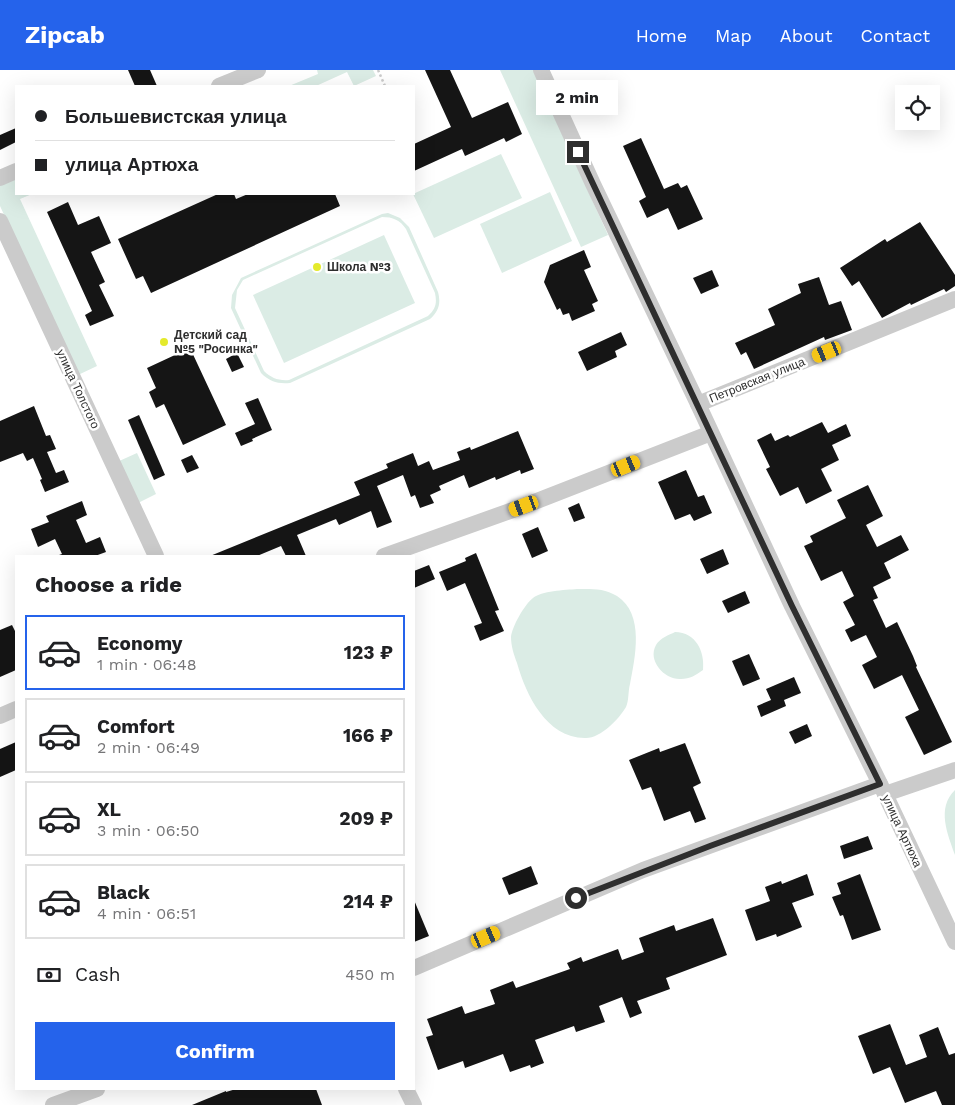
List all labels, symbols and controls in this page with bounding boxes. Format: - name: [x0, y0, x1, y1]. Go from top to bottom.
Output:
- text: Zipcab: [25, 21, 105, 49]
- text: Home: [636, 25, 687, 46]
- text: Map: [715, 25, 752, 46]
- text: About: [780, 25, 832, 46]
- text: Contact: [860, 25, 930, 46]
- callout: 2 min: [537, 79, 619, 114]
- map controls: [895, 85, 940, 130]
- button: locate: [895, 85, 940, 130]
- text: 2 min: [555, 88, 599, 107]
- text: Большевистская улица: [65, 105, 287, 128]
- route end: [567, 141, 589, 163]
- text: улица Артюха: [65, 153, 198, 176]
- place label: Школа №3: [327, 260, 391, 274]
- marker: Школа №3: [311, 261, 323, 273]
- place label: Детский сад №5 "Росинка": [174, 328, 258, 356]
- marker: Детский сад №5 "Росинка": [158, 336, 170, 348]
- car: [810, 339, 843, 365]
- street label: улица Толстого: [54, 347, 103, 431]
- street label: Петровская улица: [707, 354, 807, 406]
- car: [609, 453, 642, 479]
- car: [507, 494, 540, 518]
- text: Choose a ride: [35, 572, 182, 597]
- icon: car: [37, 630, 82, 675]
- text: Economy: [97, 632, 182, 655]
- text: 123 ₽: [344, 641, 393, 664]
- text: 1 min · 06:48: [97, 655, 197, 674]
- icon: car: [37, 713, 82, 758]
- text: Comfort: [97, 715, 175, 738]
- text: 166 ₽: [343, 724, 393, 747]
- text: 2 min · 06:49: [97, 738, 200, 757]
- street label: улица Артюха: [879, 793, 925, 870]
- icon: car: [37, 796, 82, 841]
- text: XL: [97, 798, 121, 821]
- text: 209 ₽: [339, 807, 393, 830]
- text: 3 min · 06:50: [97, 821, 199, 840]
- icon: car: [37, 879, 82, 924]
- text: Black: [97, 881, 150, 904]
- route start: [565, 887, 587, 909]
- text: 214 ₽: [343, 890, 393, 913]
- text: 4 min · 06:51: [97, 904, 196, 923]
- car: [469, 924, 502, 950]
- icon: cash: [35, 961, 63, 989]
- text: Cash: [75, 963, 121, 986]
- text: 450 m: [345, 965, 395, 984]
- button: Confirm: [35, 1022, 395, 1080]

